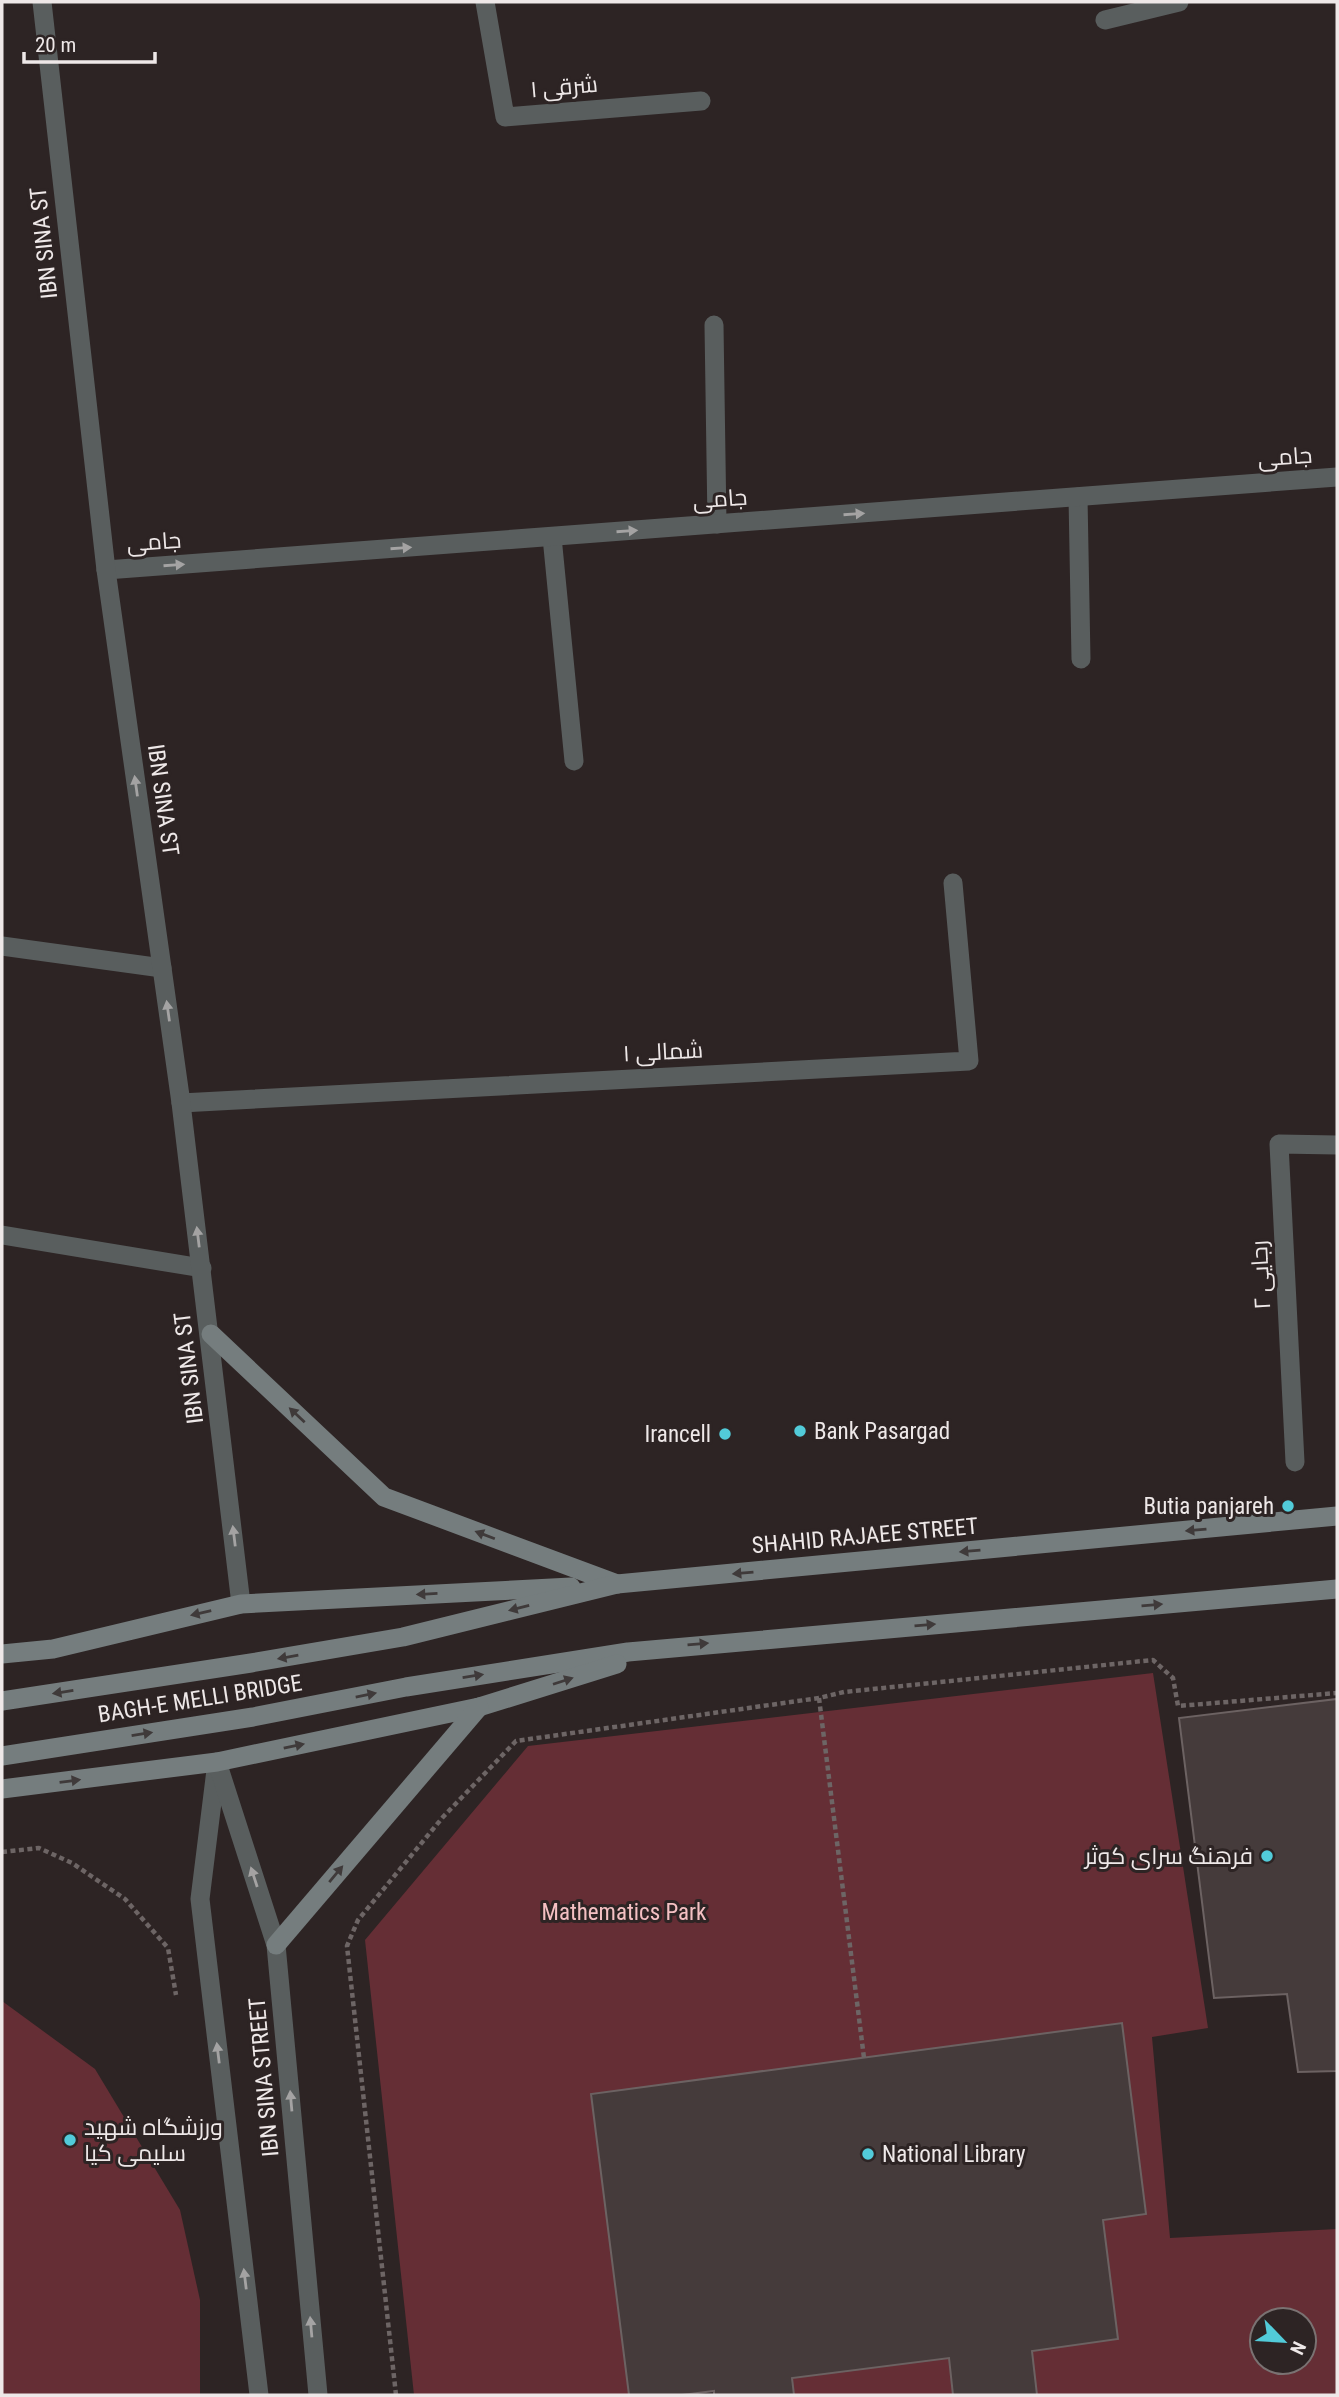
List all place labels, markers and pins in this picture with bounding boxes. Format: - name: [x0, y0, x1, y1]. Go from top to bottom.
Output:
- place label: Bank Pasargad: [814, 1418, 950, 1445]
- place label: Irancell: [645, 1421, 711, 1448]
- marker: Bank Pasargad: [792, 1423, 808, 1439]
- marker: Irancell: [717, 1426, 733, 1442]
- place label: Butia panjareh: [1144, 1493, 1274, 1520]
- marker: Butia panjareh: [1280, 1498, 1296, 1514]
- place label: فرهنگ سرای کوثر: [1083, 1843, 1253, 1870]
- marker: فرهنگ سرای کوثر: [1259, 1848, 1275, 1864]
- place label: ورزشگاه شهید سلیمی کیا: [84, 2114, 223, 2167]
- marker: ورزشگاه شهید سلیمی کیا: [62, 2132, 78, 2148]
- place label: National Library: [882, 2141, 1026, 2168]
- marker: National Library: [860, 2146, 876, 2162]

